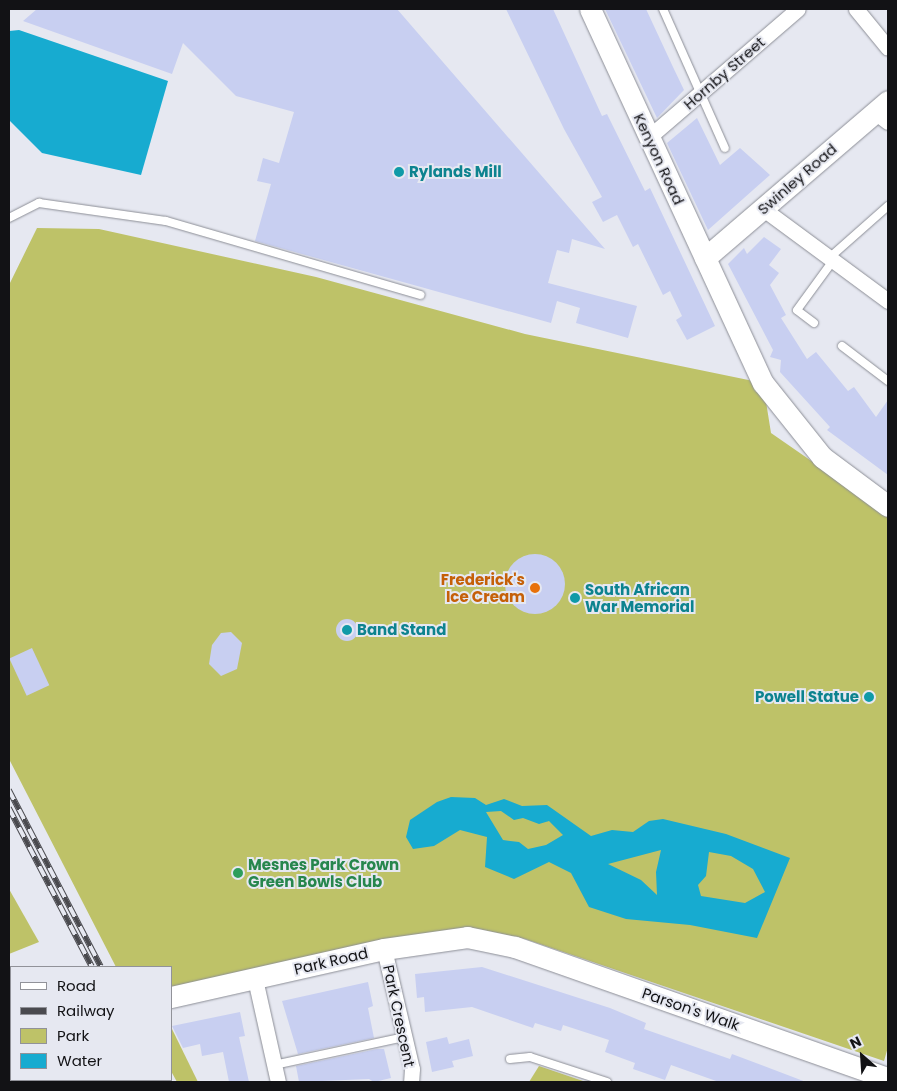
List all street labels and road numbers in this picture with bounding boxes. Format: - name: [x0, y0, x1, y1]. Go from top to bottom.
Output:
- street label: Hornby Street: [680, 33, 768, 113]
- street label: Kenyon Road: [630, 111, 688, 207]
- street label: Swinley Road: [754, 140, 840, 218]
- street label: Park Road: [292, 944, 370, 978]
- street label: Park Crescent: [379, 963, 419, 1069]
- street label: Parson's Walk: [640, 984, 742, 1034]

